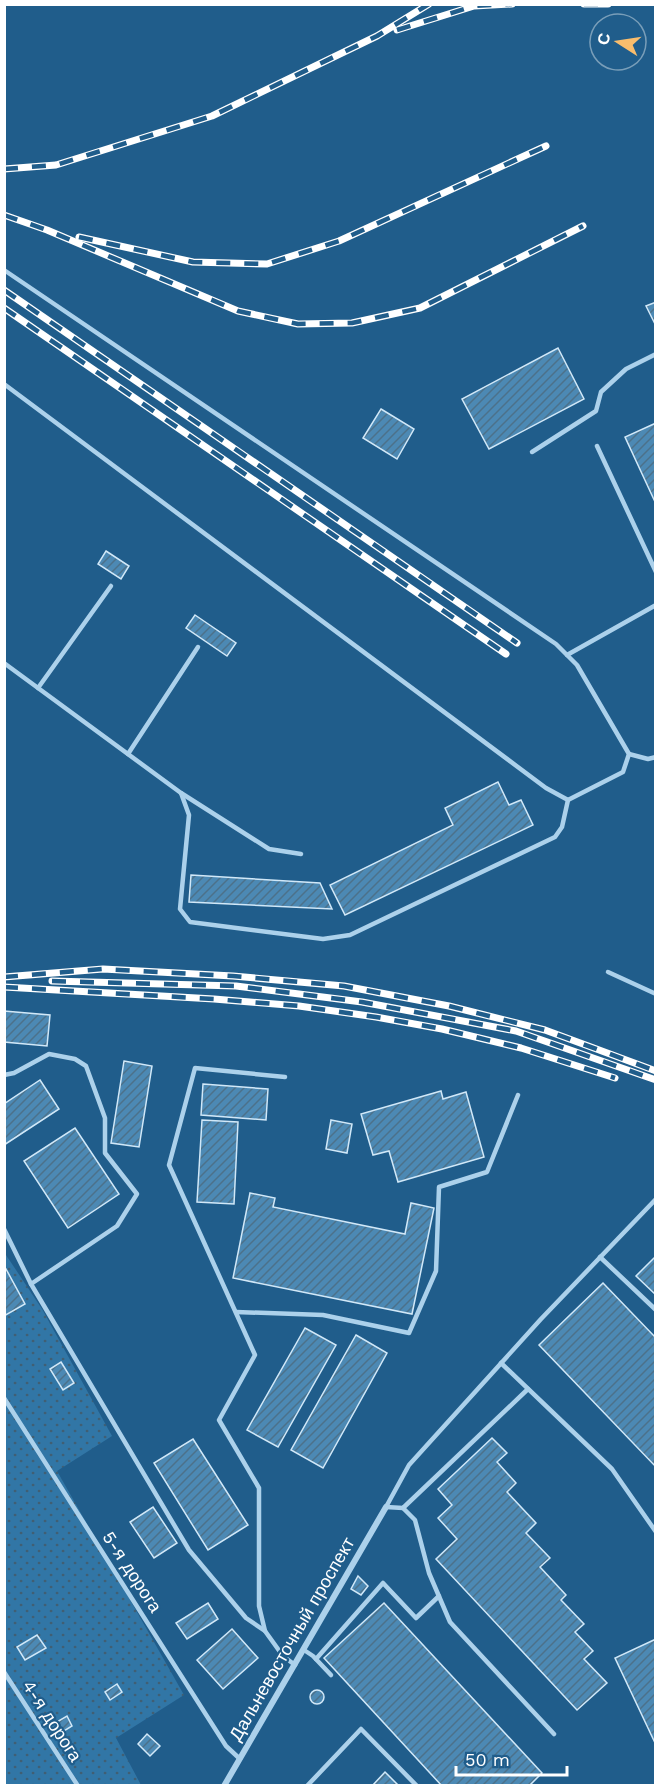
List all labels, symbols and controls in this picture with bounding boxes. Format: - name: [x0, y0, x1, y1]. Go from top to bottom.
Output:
- north arrow: [588, 12, 648, 72]
- text: С: [593, 31, 614, 47]
- street label: 5-я дорога: [98, 1527, 167, 1617]
- street label: Дальневосточный проспект: [225, 1533, 359, 1744]
- street label: 4-я дорога: [18, 1676, 87, 1766]
- scale bar: [456, 1739, 567, 1777]
- text: 50 m: [465, 1749, 510, 1770]

